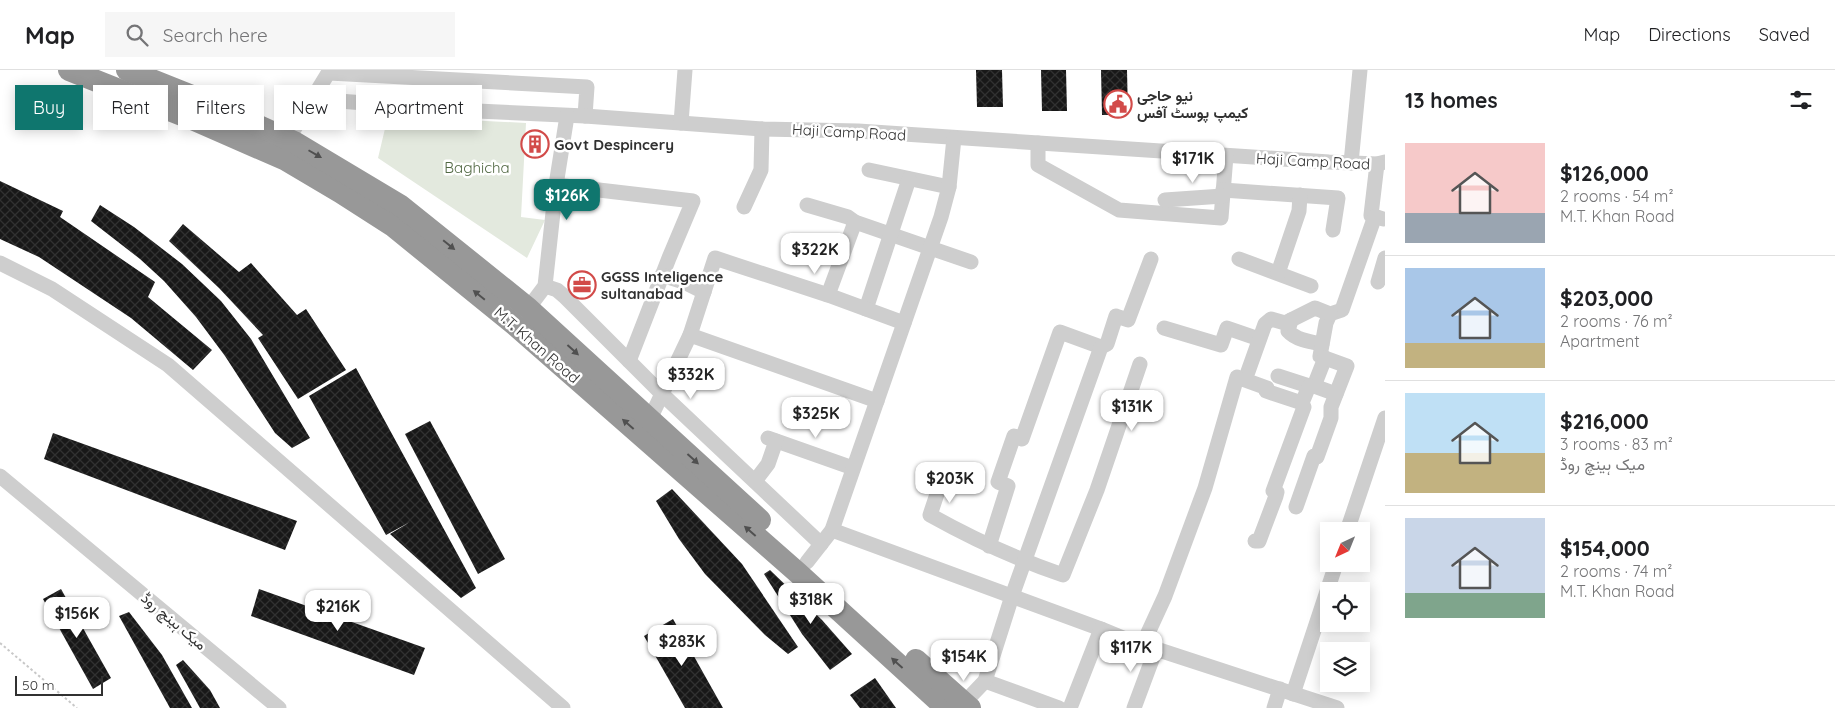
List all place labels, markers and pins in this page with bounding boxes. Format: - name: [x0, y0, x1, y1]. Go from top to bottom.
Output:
- place label: نیو حاجی کیمپ پوسٹ آفس: [1137, 86, 1249, 123]
- public building icon: نیو حاجی کیمپ پوسٹ آفس: [1103, 89, 1133, 119]
- building icon: Govt Despincery: [520, 129, 550, 159]
- place label: Govt Despincery: [554, 135, 674, 154]
- pin: $171K: [1158, 142, 1228, 184]
- pin: $126K: [532, 178, 602, 221]
- pin: $322K: [780, 232, 850, 275]
- place label: GGSS Inteligence sultanabad: [601, 267, 723, 303]
- office icon: GGSS Inteligence sultanabad: [567, 270, 597, 300]
- pin: $332K: [656, 358, 726, 400]
- pin: $131K: [1097, 390, 1167, 432]
- pin: $325K: [781, 396, 851, 439]
- pin: $203K: [915, 462, 985, 504]
- pin: $318K: [776, 582, 846, 625]
- pin: $216K: [303, 590, 373, 632]
- pin: $156K: [42, 596, 112, 639]
- pin: $283K: [647, 624, 717, 667]
- pin: $117K: [1096, 630, 1166, 673]
- pin: $154K: [929, 640, 999, 682]

